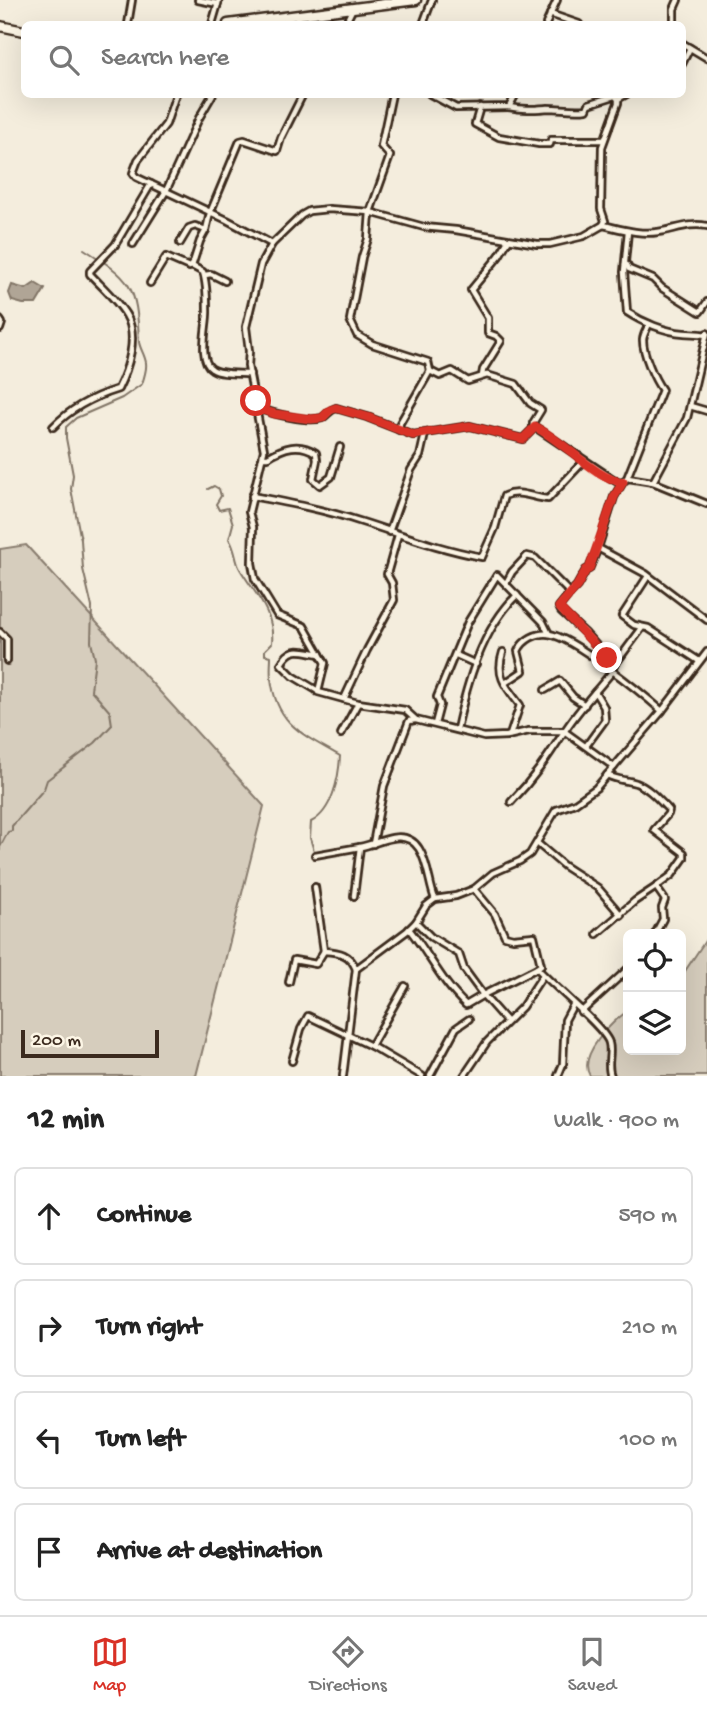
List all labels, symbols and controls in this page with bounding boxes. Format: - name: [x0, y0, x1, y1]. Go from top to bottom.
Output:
- search box: [21, 21, 686, 98]
- icon: search: [45, 41, 83, 79]
- text: Search here: [101, 44, 229, 75]
- route start: [240, 385, 271, 416]
- route end: [591, 642, 622, 673]
- map controls: [623, 929, 686, 1055]
- button: locate: [623, 929, 686, 992]
- button: layers: [623, 992, 686, 1055]
- scale bar: [21, 1027, 159, 1059]
- text: 200 m: [32, 1030, 81, 1053]
- text: 12 min: [28, 1104, 104, 1139]
- text: Walk · 900 m: [554, 1108, 679, 1135]
- icon: ahead: [30, 1197, 68, 1235]
- text: Continue: [97, 1201, 191, 1232]
- text: 590 m: [619, 1203, 677, 1230]
- icon: right: [30, 1309, 68, 1347]
- text: Turn right: [97, 1313, 201, 1344]
- text: 210 m: [622, 1315, 677, 1342]
- icon: left: [30, 1421, 68, 1459]
- text: Turn left: [97, 1425, 185, 1456]
- text: 100 m: [620, 1427, 677, 1454]
- icon: arrive: [30, 1533, 68, 1571]
- text: Arrive at destination: [97, 1537, 322, 1568]
- tab: Map: [91, 1633, 129, 1698]
- tab: Directions: [310, 1633, 387, 1698]
- tab: Saved: [568, 1633, 616, 1698]

